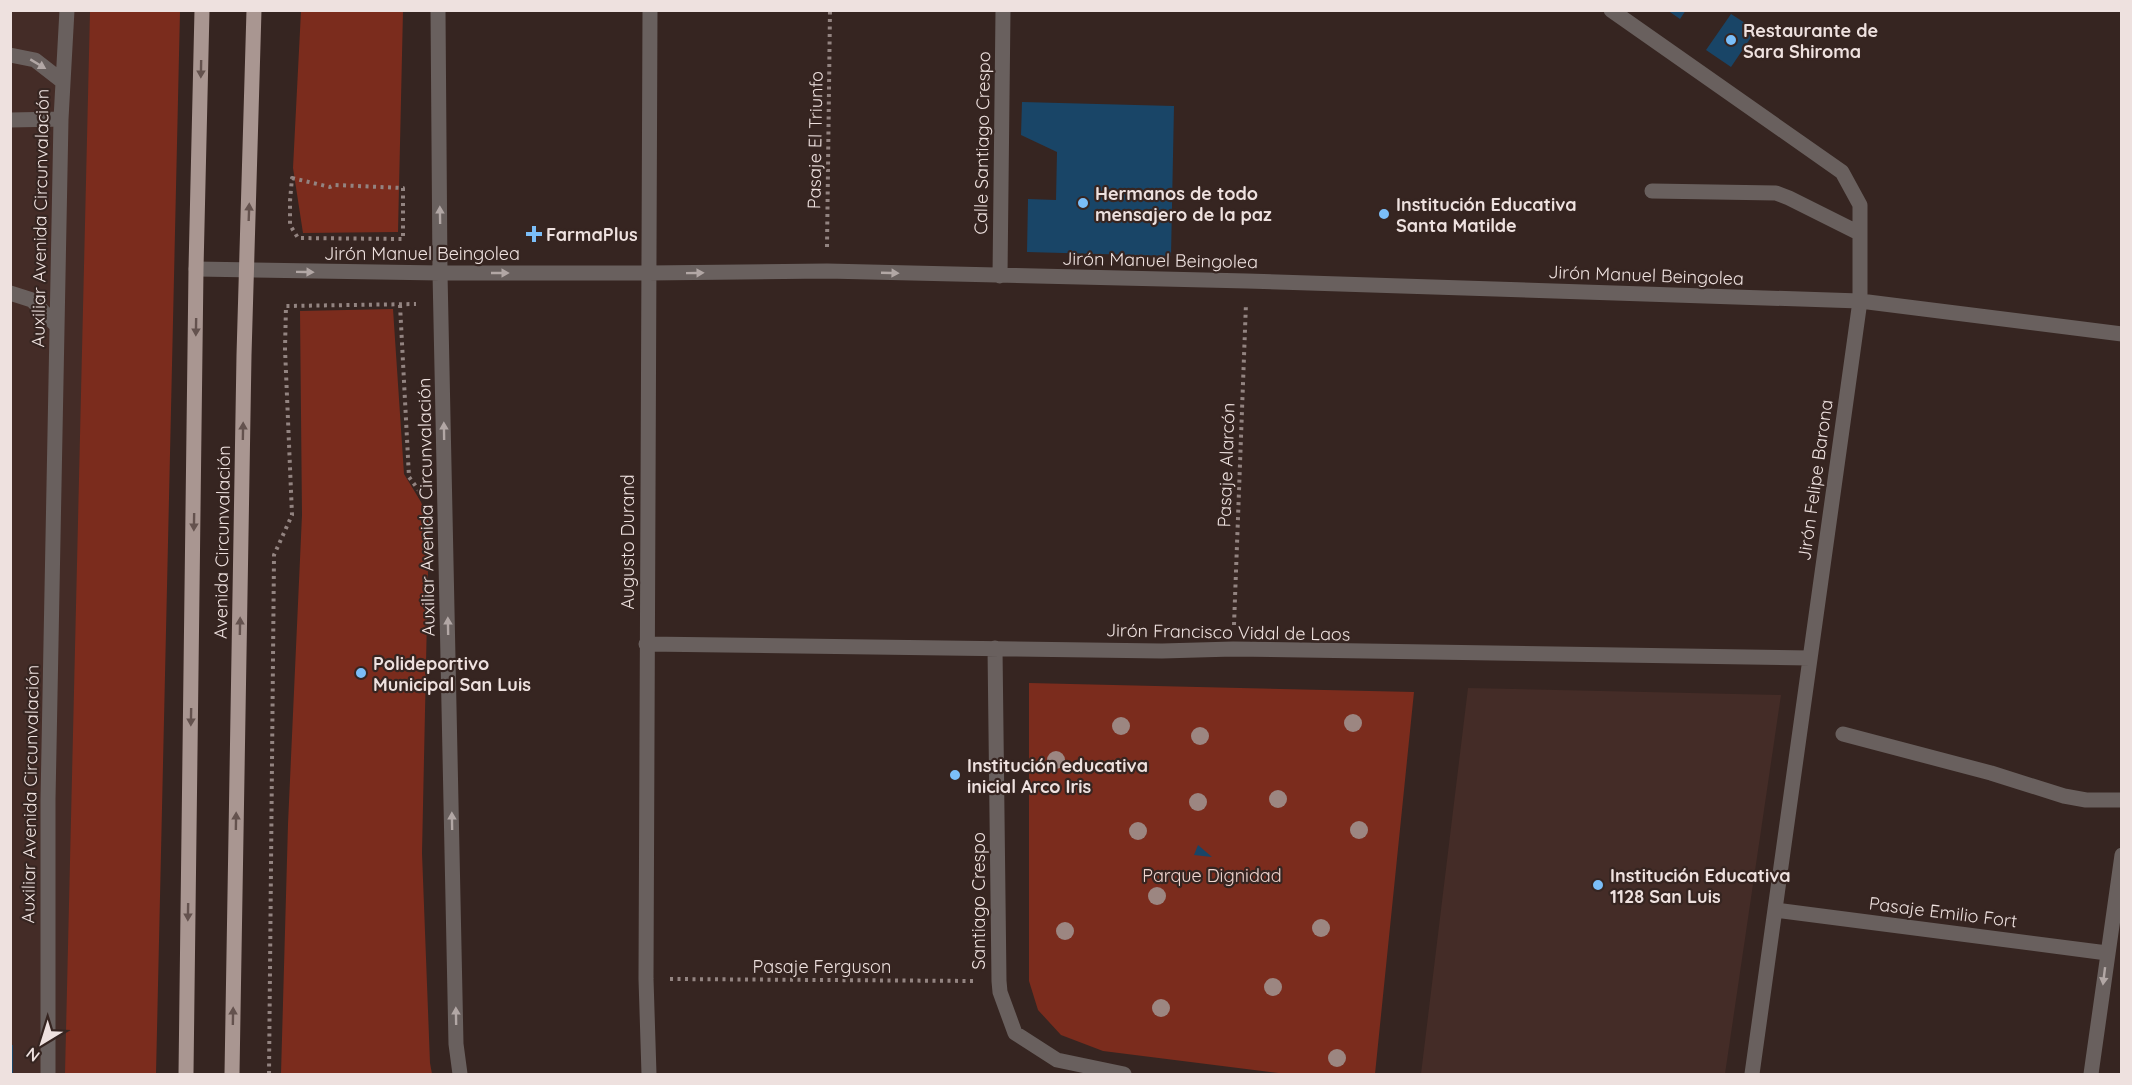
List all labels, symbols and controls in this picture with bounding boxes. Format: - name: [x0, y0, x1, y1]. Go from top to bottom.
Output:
- place label: Restaurante de Sara Shiroma: [1743, 19, 1878, 63]
- marker: Restaurante de Sara Shiroma: [1724, 33, 1738, 47]
- street label: Calle Santiago Crespo: [969, 51, 995, 235]
- one-way arrow: [30, 59, 47, 69]
- one-way arrow: [196, 59, 206, 78]
- street label: Pasaje El Triunfo: [802, 71, 828, 209]
- street label: Auxiliar Avenida Circunvalación: [26, 88, 54, 348]
- place label: Hermanos de todo mensajero de la paz: [1095, 182, 1272, 226]
- place label: Institución Educativa Santa Matilde: [1396, 193, 1577, 237]
- marker: Hermanos de todo mensajero de la paz: [1076, 196, 1090, 210]
- one-way arrow: [244, 203, 253, 222]
- one-way arrow: [435, 205, 445, 224]
- marker: Institución Educativa Santa Matilde: [1377, 207, 1391, 221]
- place label: FarmaPlus: [546, 223, 638, 246]
- marker: FarmaPlus: [527, 227, 541, 241]
- street label: Jirón Manuel Beingolea: [324, 242, 520, 265]
- street label: Jirón Manuel Beingolea: [1062, 247, 1258, 273]
- street label: Jirón Manuel Beingolea: [1548, 260, 1744, 290]
- one-way arrow: [296, 267, 315, 277]
- one-way arrow: [491, 268, 510, 278]
- one-way arrow: [686, 268, 705, 277]
- one-way arrow: [881, 268, 900, 277]
- one-way arrow: [191, 318, 201, 337]
- street label: Auxiliar Avenida Circunvalación: [412, 377, 440, 637]
- street label: Jirón Felipe Barona: [1792, 398, 1838, 562]
- street label: Pasaje Alarcón: [1212, 402, 1240, 528]
- one-way arrow: [238, 422, 248, 441]
- one-way arrow: [439, 422, 448, 441]
- street label: Avenida Circunvalación: [209, 445, 235, 639]
- street label: Augusto Durand: [616, 474, 639, 610]
- one-way arrow: [189, 513, 198, 532]
- one-way arrow: [235, 617, 244, 636]
- one-way arrow: [443, 617, 452, 636]
- street label: Jirón Francisco Vidal de Laos: [1106, 618, 1350, 646]
- place label: Polideportivo Municipal San Luis: [373, 652, 531, 696]
- street label: Auxiliar Avenida Circunvalación: [16, 664, 44, 924]
- marker: Polideportivo Municipal San Luis: [354, 666, 368, 680]
- one-way arrow: [186, 708, 196, 727]
- place label: Institución educativa inicial Arco Iris: [967, 754, 1148, 798]
- marker: Institución educativa inicial Arco Iris: [948, 768, 962, 782]
- one-way arrow: [231, 812, 241, 831]
- one-way arrow: [447, 812, 456, 831]
- street label: Santiago Crespo: [967, 832, 990, 970]
- park label: Parque Dignidad: [1142, 864, 1282, 887]
- place label: Institución Educativa 1128 San Luis: [1610, 864, 1791, 908]
- marker: Institución Educativa 1128 San Luis: [1591, 878, 1605, 892]
- street label: Pasaje Emilio Fort: [1868, 892, 2018, 932]
- one-way arrow: [184, 903, 193, 922]
- street label: Pasaje Ferguson: [753, 955, 891, 978]
- one-way arrow: [2099, 966, 2108, 985]
- one-way arrow: [228, 1007, 238, 1026]
- one-way arrow: [451, 1007, 460, 1026]
- north arrow: [12, 1013, 72, 1073]
- text: N: [22, 1043, 44, 1066]

